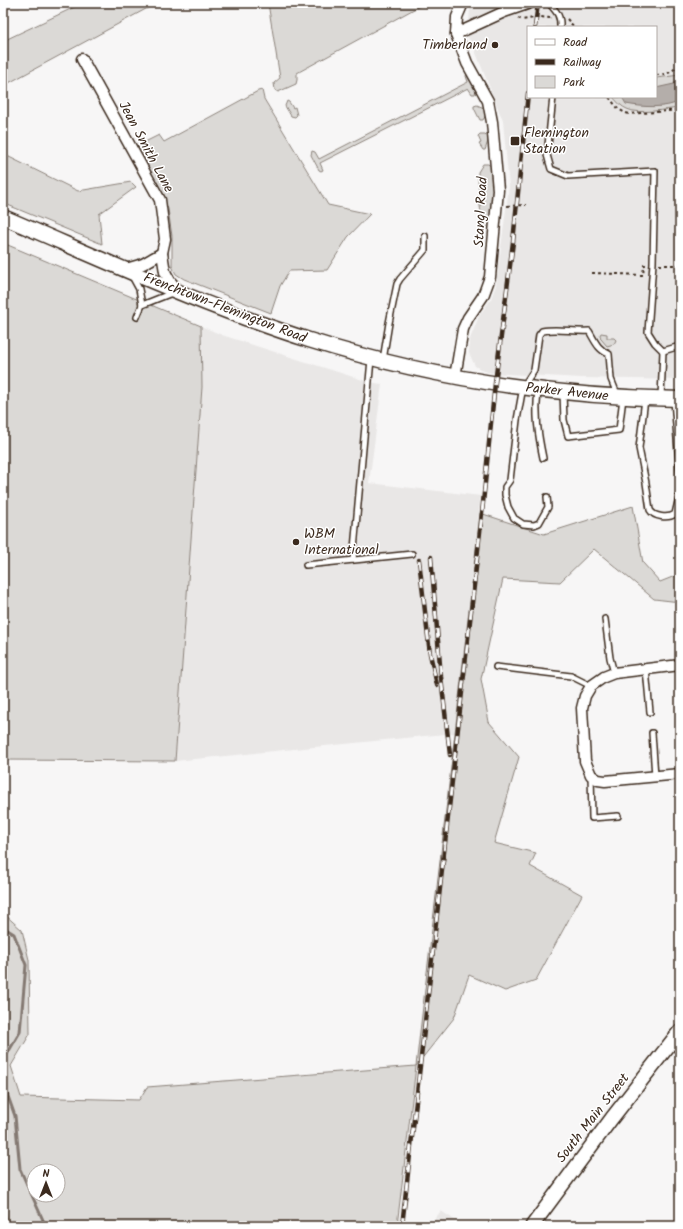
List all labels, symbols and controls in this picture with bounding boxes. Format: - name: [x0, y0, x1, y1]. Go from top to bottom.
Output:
- legend: [527, 26, 657, 98]
- text: Road: [563, 33, 588, 52]
- place label: Timberland: [422, 34, 488, 56]
- marker: Timberland: [490, 40, 500, 50]
- text: Railway: [563, 53, 601, 72]
- text: Park: [563, 73, 585, 92]
- street label: Jean Smith Lane: [113, 97, 180, 197]
- place label: Flemington Station: [524, 122, 589, 160]
- marker: Flemington Station: [509, 135, 521, 147]
- street label: Stangl Road: [468, 175, 494, 248]
- street label: Frenchtown-Flemington Road: [140, 267, 311, 350]
- street label: Parker Avenue: [525, 377, 610, 407]
- place label: WBM International: [304, 523, 379, 561]
- marker: WBM International: [291, 537, 301, 547]
- street label: South Main Street: [551, 1068, 635, 1168]
- north arrow: [26, 1163, 66, 1203]
- text: N: [43, 1165, 50, 1183]

